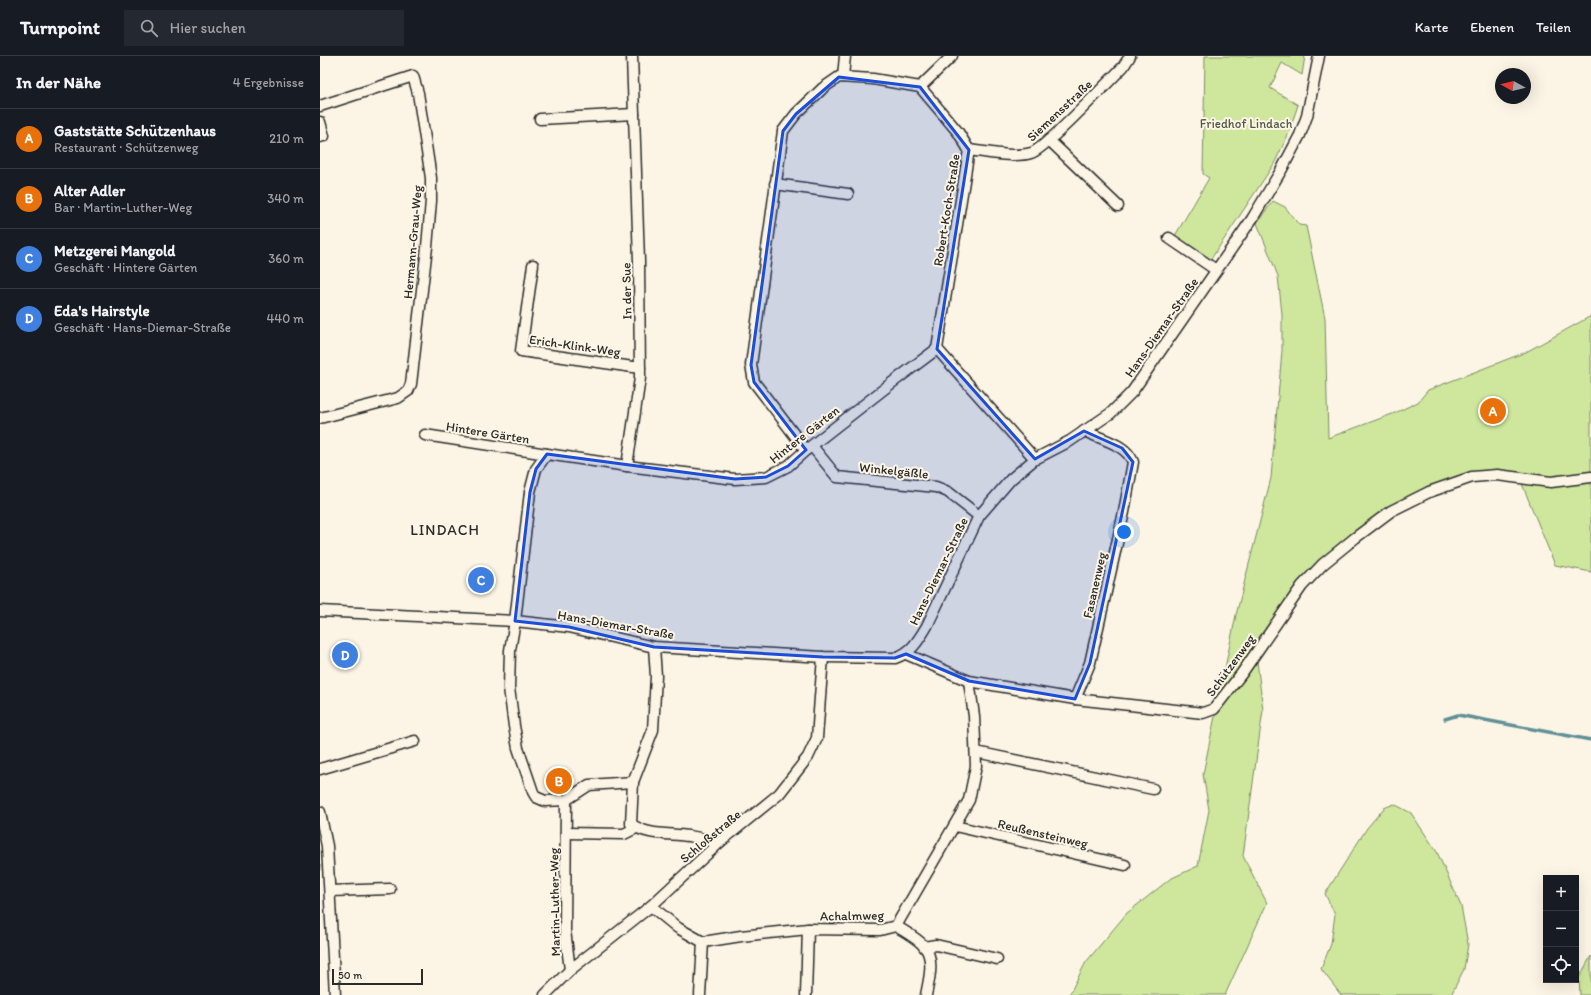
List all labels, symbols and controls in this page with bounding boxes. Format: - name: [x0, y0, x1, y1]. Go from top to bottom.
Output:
- search box: [124, 10, 404, 46]
- text: Turnpoint: [20, 16, 100, 39]
- icon: search: [138, 17, 160, 39]
- text: Hier suchen: [170, 19, 246, 37]
- text: Karte: [1415, 19, 1448, 36]
- text: Ebenen: [1470, 19, 1514, 36]
- text: Teilen: [1536, 19, 1571, 36]
- north arrow: [1495, 68, 1531, 104]
- text: In der Nähe: [16, 72, 101, 92]
- text: 4 Ergebnisse: [233, 75, 304, 90]
- street label: Siemensstraße: [1024, 76, 1095, 144]
- park label: Friedhof Lindach: [1200, 116, 1293, 131]
- text: Gaststätte Schützenhaus: [54, 122, 216, 140]
- text: A: [25, 131, 33, 146]
- text: 210 m: [269, 131, 304, 146]
- text: Restaurant · Schützenweg: [54, 140, 198, 155]
- street label: Robert-Koch-Straße: [930, 153, 963, 267]
- text: Alter Adler: [54, 182, 125, 200]
- street label: Hermann-Grau-Weg: [400, 184, 425, 300]
- text: B: [25, 191, 33, 206]
- text: 340 m: [267, 191, 304, 206]
- text: Bar · Martin-Luther-Weg: [54, 200, 192, 215]
- text: Metzgerei Mangold: [54, 242, 175, 260]
- text: C: [25, 251, 33, 266]
- text: 360 m: [268, 251, 304, 266]
- text: Geschäft · Hintere Gärten: [54, 260, 197, 275]
- street label: In der Sue: [619, 262, 634, 320]
- street label: Hans-Diemar-Straße: [1121, 275, 1201, 380]
- text: Eda's Hairstyle: [54, 302, 150, 320]
- text: D: [25, 311, 33, 326]
- text: 440 m: [267, 311, 304, 326]
- text: Geschäft · Hans-Diemar-Straße: [54, 320, 231, 335]
- street label: Erich-Klink-Weg: [528, 332, 622, 359]
- pin: A: [1480, 396, 1506, 426]
- street label: Hintere Gärten: [766, 402, 843, 466]
- street label: Hintere Gärten: [445, 418, 531, 447]
- street label: Winkelgäßle: [859, 459, 929, 482]
- street label: Hans-Diemar-Straße: [906, 515, 971, 628]
- district label: LINDACH: [410, 521, 480, 539]
- your location: [1114, 522, 1134, 542]
- street label: Fasanenweg: [1080, 550, 1109, 620]
- pin: C: [468, 565, 494, 595]
- street label: Hans-Diemar-Straße: [557, 607, 675, 642]
- street label: Schützenweg: [1203, 631, 1258, 699]
- pin: D: [332, 640, 358, 670]
- pin: B: [546, 766, 572, 796]
- street label: Schloßstraße: [677, 807, 744, 866]
- street label: Reußensteinweg: [996, 816, 1090, 851]
- street label: Martin-Luther-Weg: [546, 847, 563, 957]
- map controls: [1543, 875, 1579, 983]
- button: +: [1543, 875, 1579, 911]
- street label: Achalmweg: [820, 907, 885, 924]
- button: −: [1543, 911, 1579, 947]
- button: locate: [1543, 947, 1579, 983]
- scale bar: [332, 967, 423, 986]
- text: 50 m: [338, 969, 362, 982]

